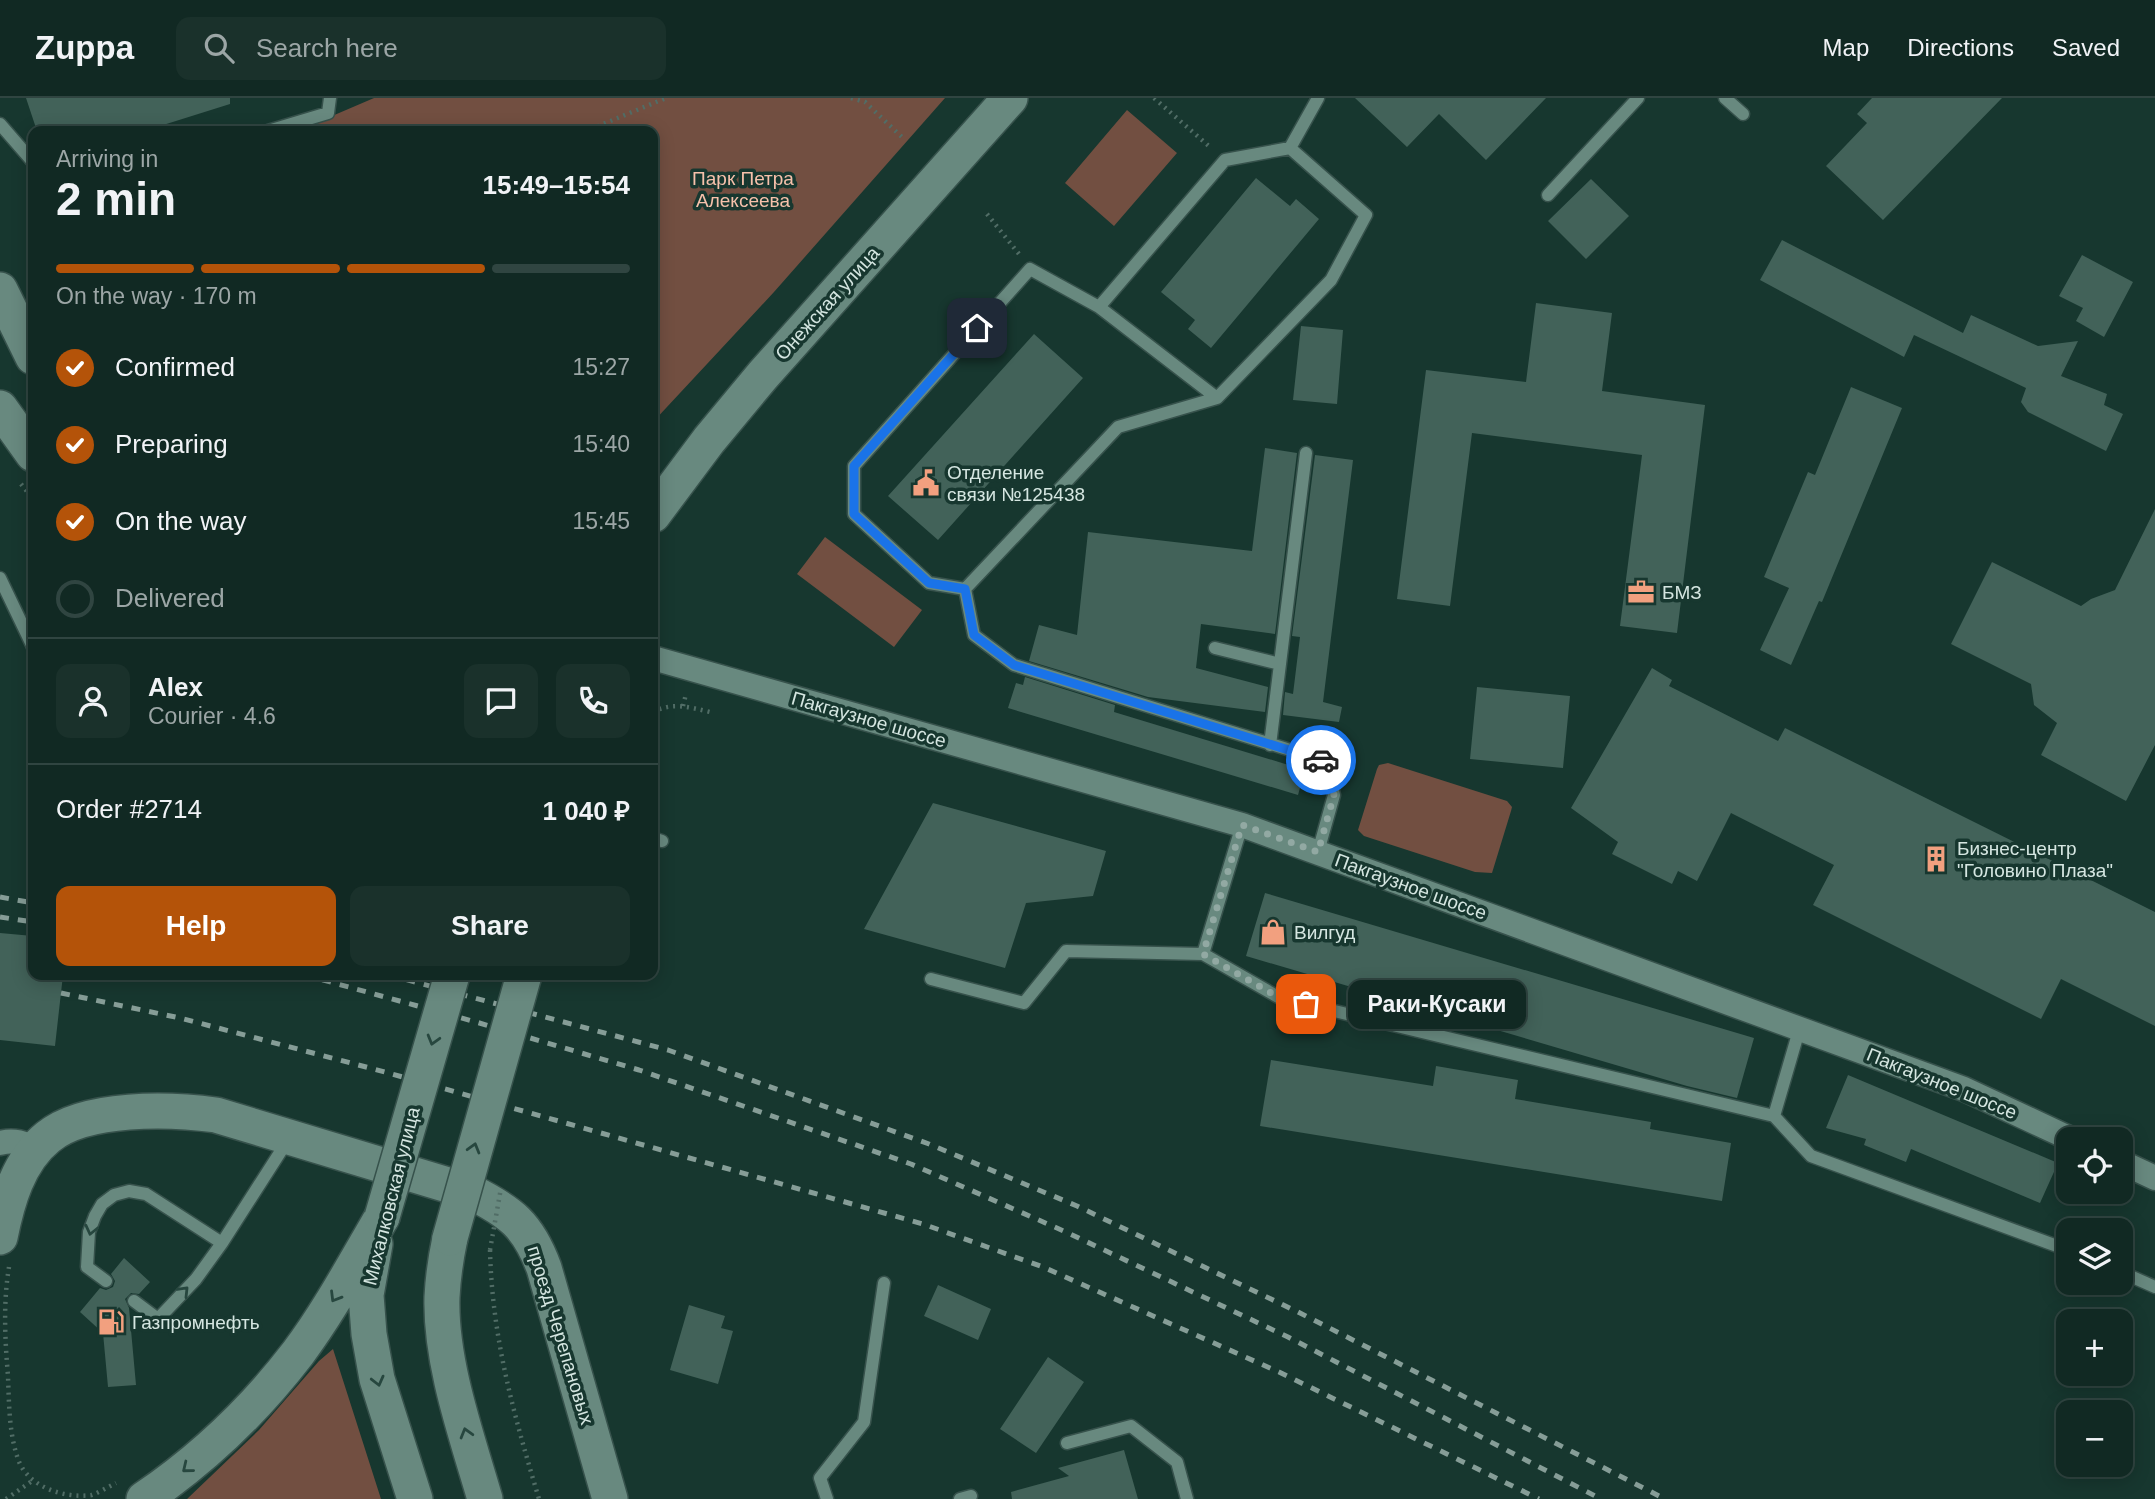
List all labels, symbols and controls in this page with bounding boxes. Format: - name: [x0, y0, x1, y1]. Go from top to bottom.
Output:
- search box: [176, 17, 666, 80]
- text: Zuppa: [35, 29, 134, 66]
- icon: search: [200, 29, 238, 67]
- text: Search here: [256, 33, 398, 63]
- text: Map: [1823, 34, 1869, 61]
- text: Directions: [1907, 34, 2014, 61]
- text: Saved: [2052, 34, 2120, 61]
- text: Arriving in: [56, 146, 158, 172]
- park label: Парк Петра Алексеева: [692, 168, 794, 211]
- text: 15:49–15:54: [483, 170, 630, 200]
- text: 2 min: [56, 173, 176, 225]
- street label: Онежская улица: [771, 242, 884, 364]
- text: On the way · 170 m: [56, 283, 257, 309]
- pin: [947, 298, 1007, 358]
- icon: home: [958, 309, 996, 347]
- icon: check: [56, 349, 94, 387]
- text: Confirmed: [115, 352, 235, 382]
- text: 15:27: [572, 354, 630, 380]
- icon: check: [56, 426, 94, 464]
- text: Preparing: [115, 429, 228, 459]
- text: 15:40: [572, 431, 630, 457]
- place label: Отделение связи №125438: [947, 462, 1085, 505]
- public building icon: Отделение связи №125438: [911, 468, 941, 498]
- icon: check: [56, 503, 94, 541]
- text: On the way: [115, 506, 247, 536]
- text: 15:45: [572, 508, 630, 534]
- office icon: БМЗ: [1626, 577, 1656, 607]
- place label: БМЗ: [1662, 582, 1702, 603]
- text: Delivered: [115, 583, 225, 613]
- button: person: [56, 664, 130, 738]
- button: chat: [464, 664, 538, 738]
- button: phone: [556, 664, 630, 738]
- text: Alex: [148, 672, 203, 702]
- street label: Пакгаузное шоссе: [789, 687, 949, 752]
- text: Courier · 4.6: [148, 703, 276, 729]
- courier: [1286, 725, 1356, 795]
- icon: car: [1302, 741, 1340, 779]
- text: Order #2714: [56, 794, 202, 824]
- text: 1 040 ₽: [543, 796, 630, 826]
- place label: Бизнес-центр "Головино Плаза": [1957, 838, 2113, 881]
- building icon: Бизнес-центр "Головино Плаза": [1921, 844, 1951, 874]
- street label: Пакгаузное шоссе: [1332, 849, 1490, 924]
- button: Help: [56, 886, 336, 966]
- button: Share: [350, 886, 630, 966]
- shop icon: Вилгуд: [1258, 917, 1288, 947]
- place label: Вилгуд: [1294, 922, 1355, 943]
- pin: [1276, 974, 1336, 1034]
- callout: Раки-Кусаки: [1348, 979, 1526, 1028]
- icon: bag: [1287, 985, 1325, 1023]
- text: Раки-Кусаки: [1368, 991, 1506, 1017]
- one-way arrow: [427, 1034, 441, 1046]
- street label: Пакгаузное шоссе: [1864, 1044, 2020, 1123]
- street label: Михалковская улица: [359, 1104, 424, 1287]
- map controls: [2056, 1127, 2133, 1477]
- button: locate: [2056, 1127, 2133, 1204]
- one-way arrow: [465, 1142, 480, 1154]
- button: layers: [2056, 1218, 2133, 1295]
- one-way arrow: [85, 1224, 99, 1236]
- street label: проезд Черепановых: [523, 1243, 598, 1428]
- one-way arrow: [176, 1286, 189, 1299]
- one-way arrow: [330, 1290, 343, 1302]
- fuel station icon: Газпромнефть: [96, 1307, 126, 1337]
- button: +: [2056, 1309, 2133, 1386]
- place label: Газпромнефть: [132, 1312, 260, 1333]
- one-way arrow: [370, 1374, 384, 1386]
- button: −: [2056, 1400, 2133, 1477]
- one-way arrow: [459, 1428, 474, 1440]
- one-way arrow: [182, 1460, 195, 1472]

